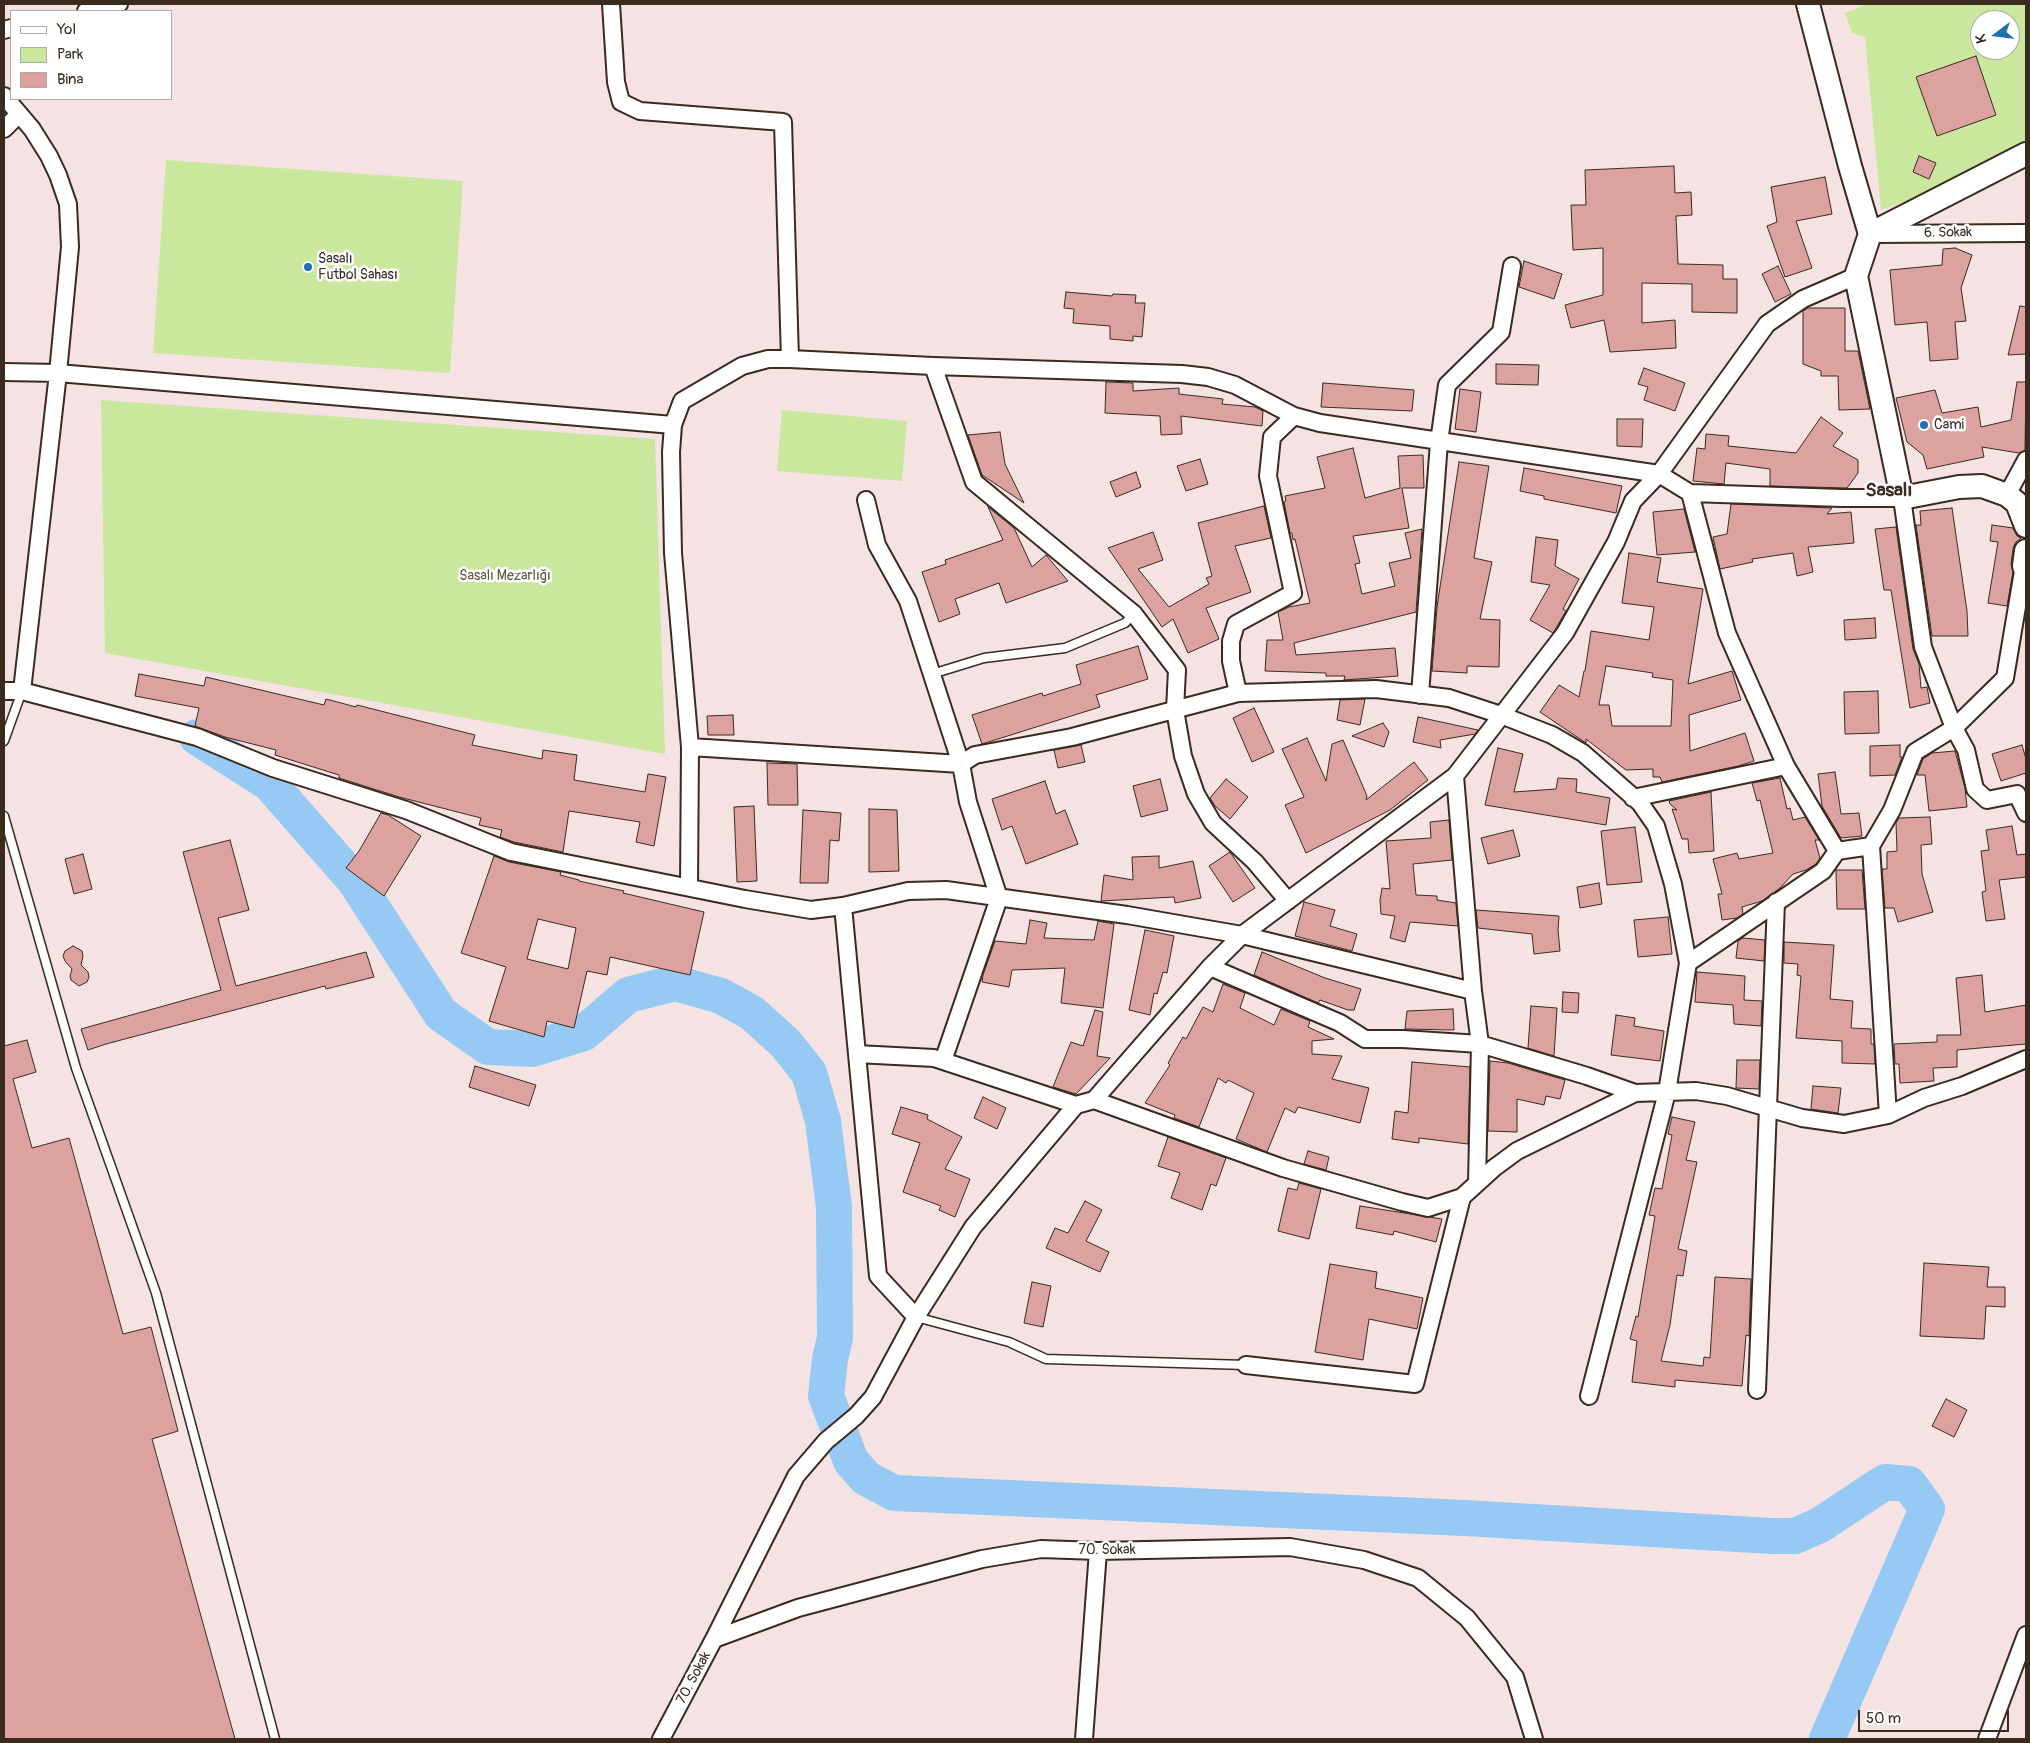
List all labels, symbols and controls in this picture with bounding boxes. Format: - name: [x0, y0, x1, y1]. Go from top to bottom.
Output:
- legend: [10, 10, 172, 100]
- north arrow: [1970, 10, 2020, 60]
- text: Yol: [57, 20, 76, 39]
- text: K: [1972, 32, 1990, 45]
- text: Park: [57, 45, 83, 64]
- text: Bina: [57, 70, 83, 89]
- street label: 6. Sokak: [1924, 224, 1972, 242]
- place label: Sasalı Futbol Sahası: [318, 251, 398, 284]
- marker: Sasalı Futbol Sahası: [302, 261, 314, 273]
- place label: Cami: [1934, 417, 1964, 433]
- marker: Cami: [1918, 419, 1930, 431]
- district label: Sasalı: [1866, 480, 1912, 502]
- park label: Sasalı Mezarlığı: [459, 568, 551, 584]
- street label: 70. Sokak: [1079, 1542, 1135, 1558]
- street label: 70. Sokak: [673, 1649, 715, 1707]
- scale bar: [1860, 1700, 2011, 1732]
- text: 50 m: [1866, 1709, 1901, 1728]

